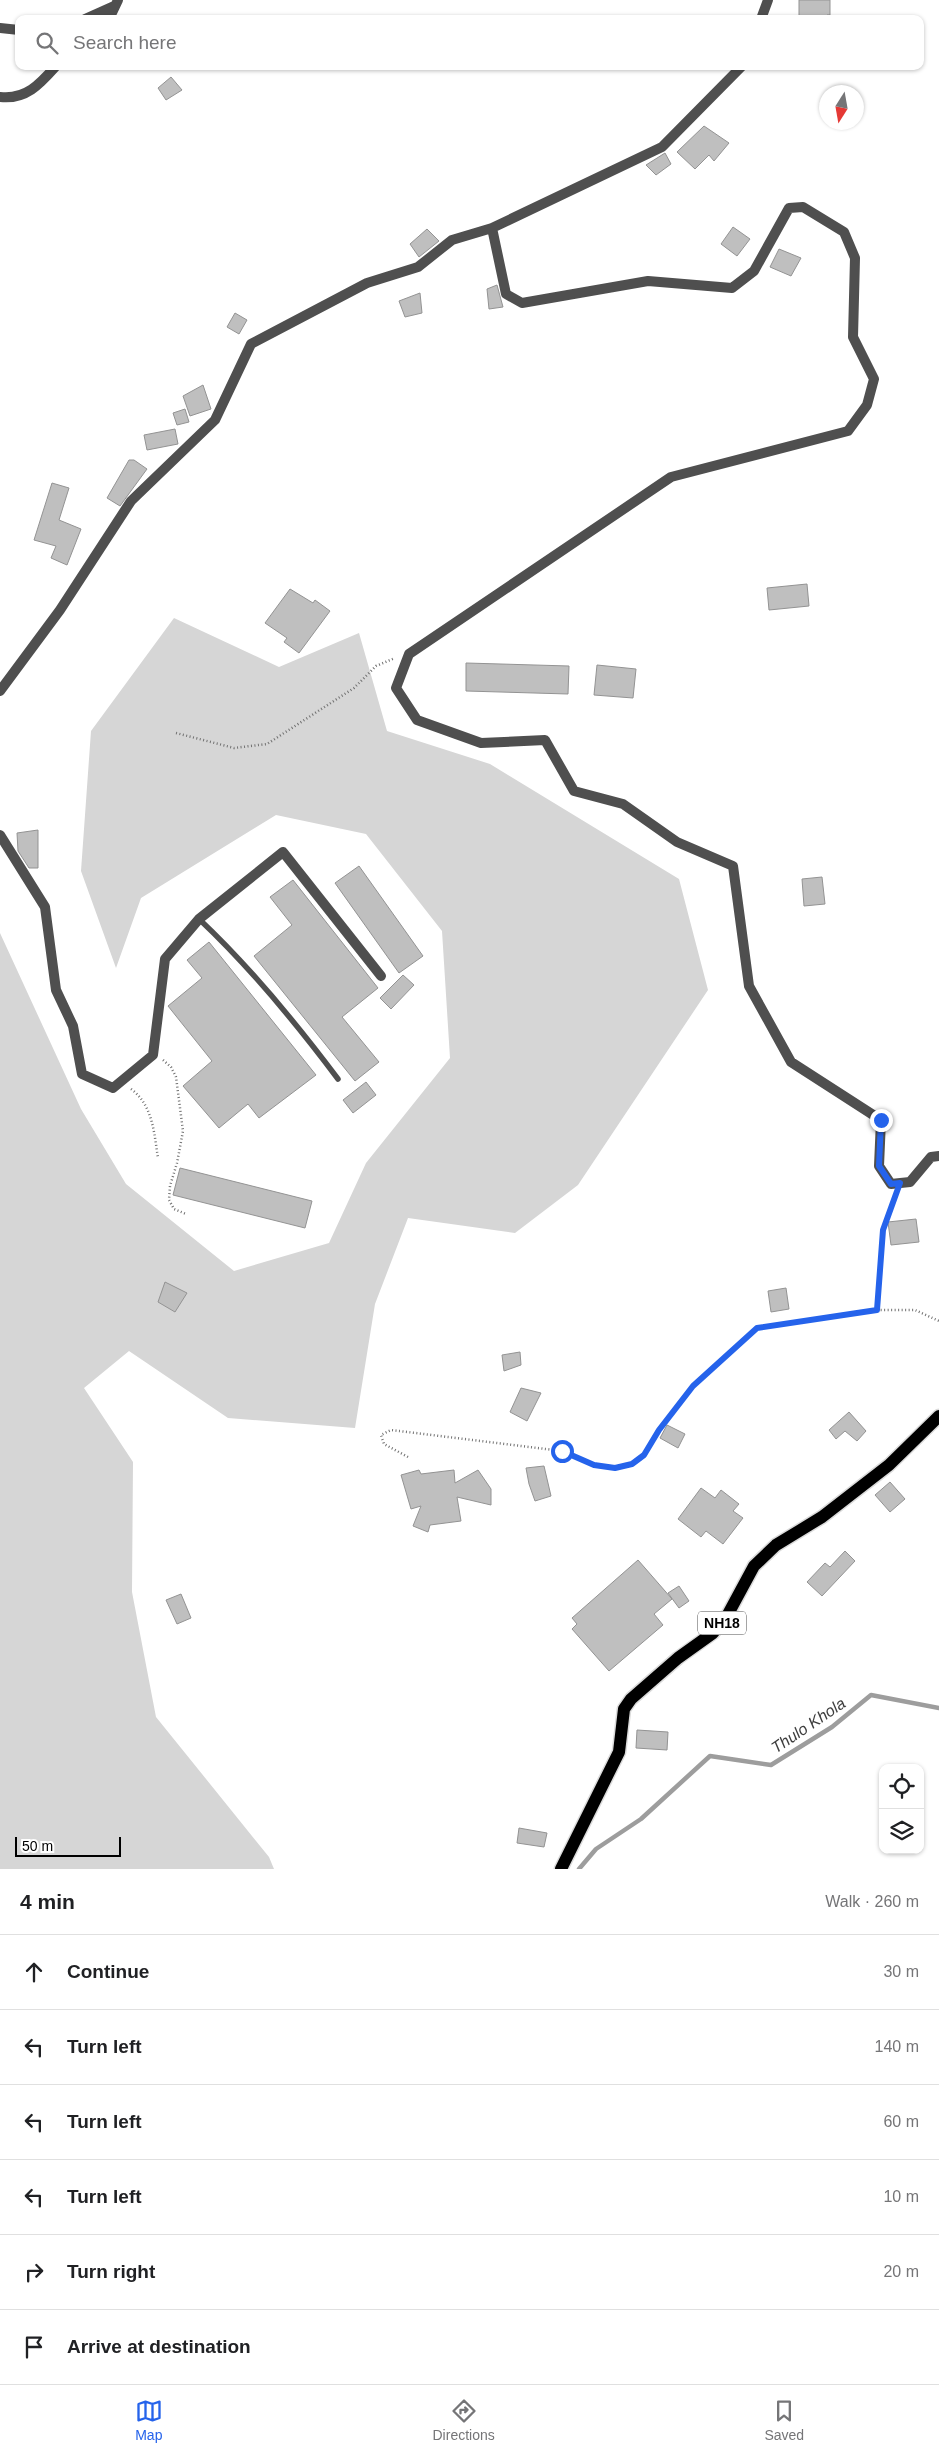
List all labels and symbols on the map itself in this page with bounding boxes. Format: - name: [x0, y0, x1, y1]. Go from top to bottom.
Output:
- north arrow: [819, 85, 864, 130]
- route end: [870, 1109, 893, 1132]
- route start: [551, 1440, 574, 1463]
- road number: NH18: [698, 1612, 746, 1635]
- water label: Thulo Khola: [768, 1694, 849, 1756]
- scale bar: [15, 1834, 121, 1857]

